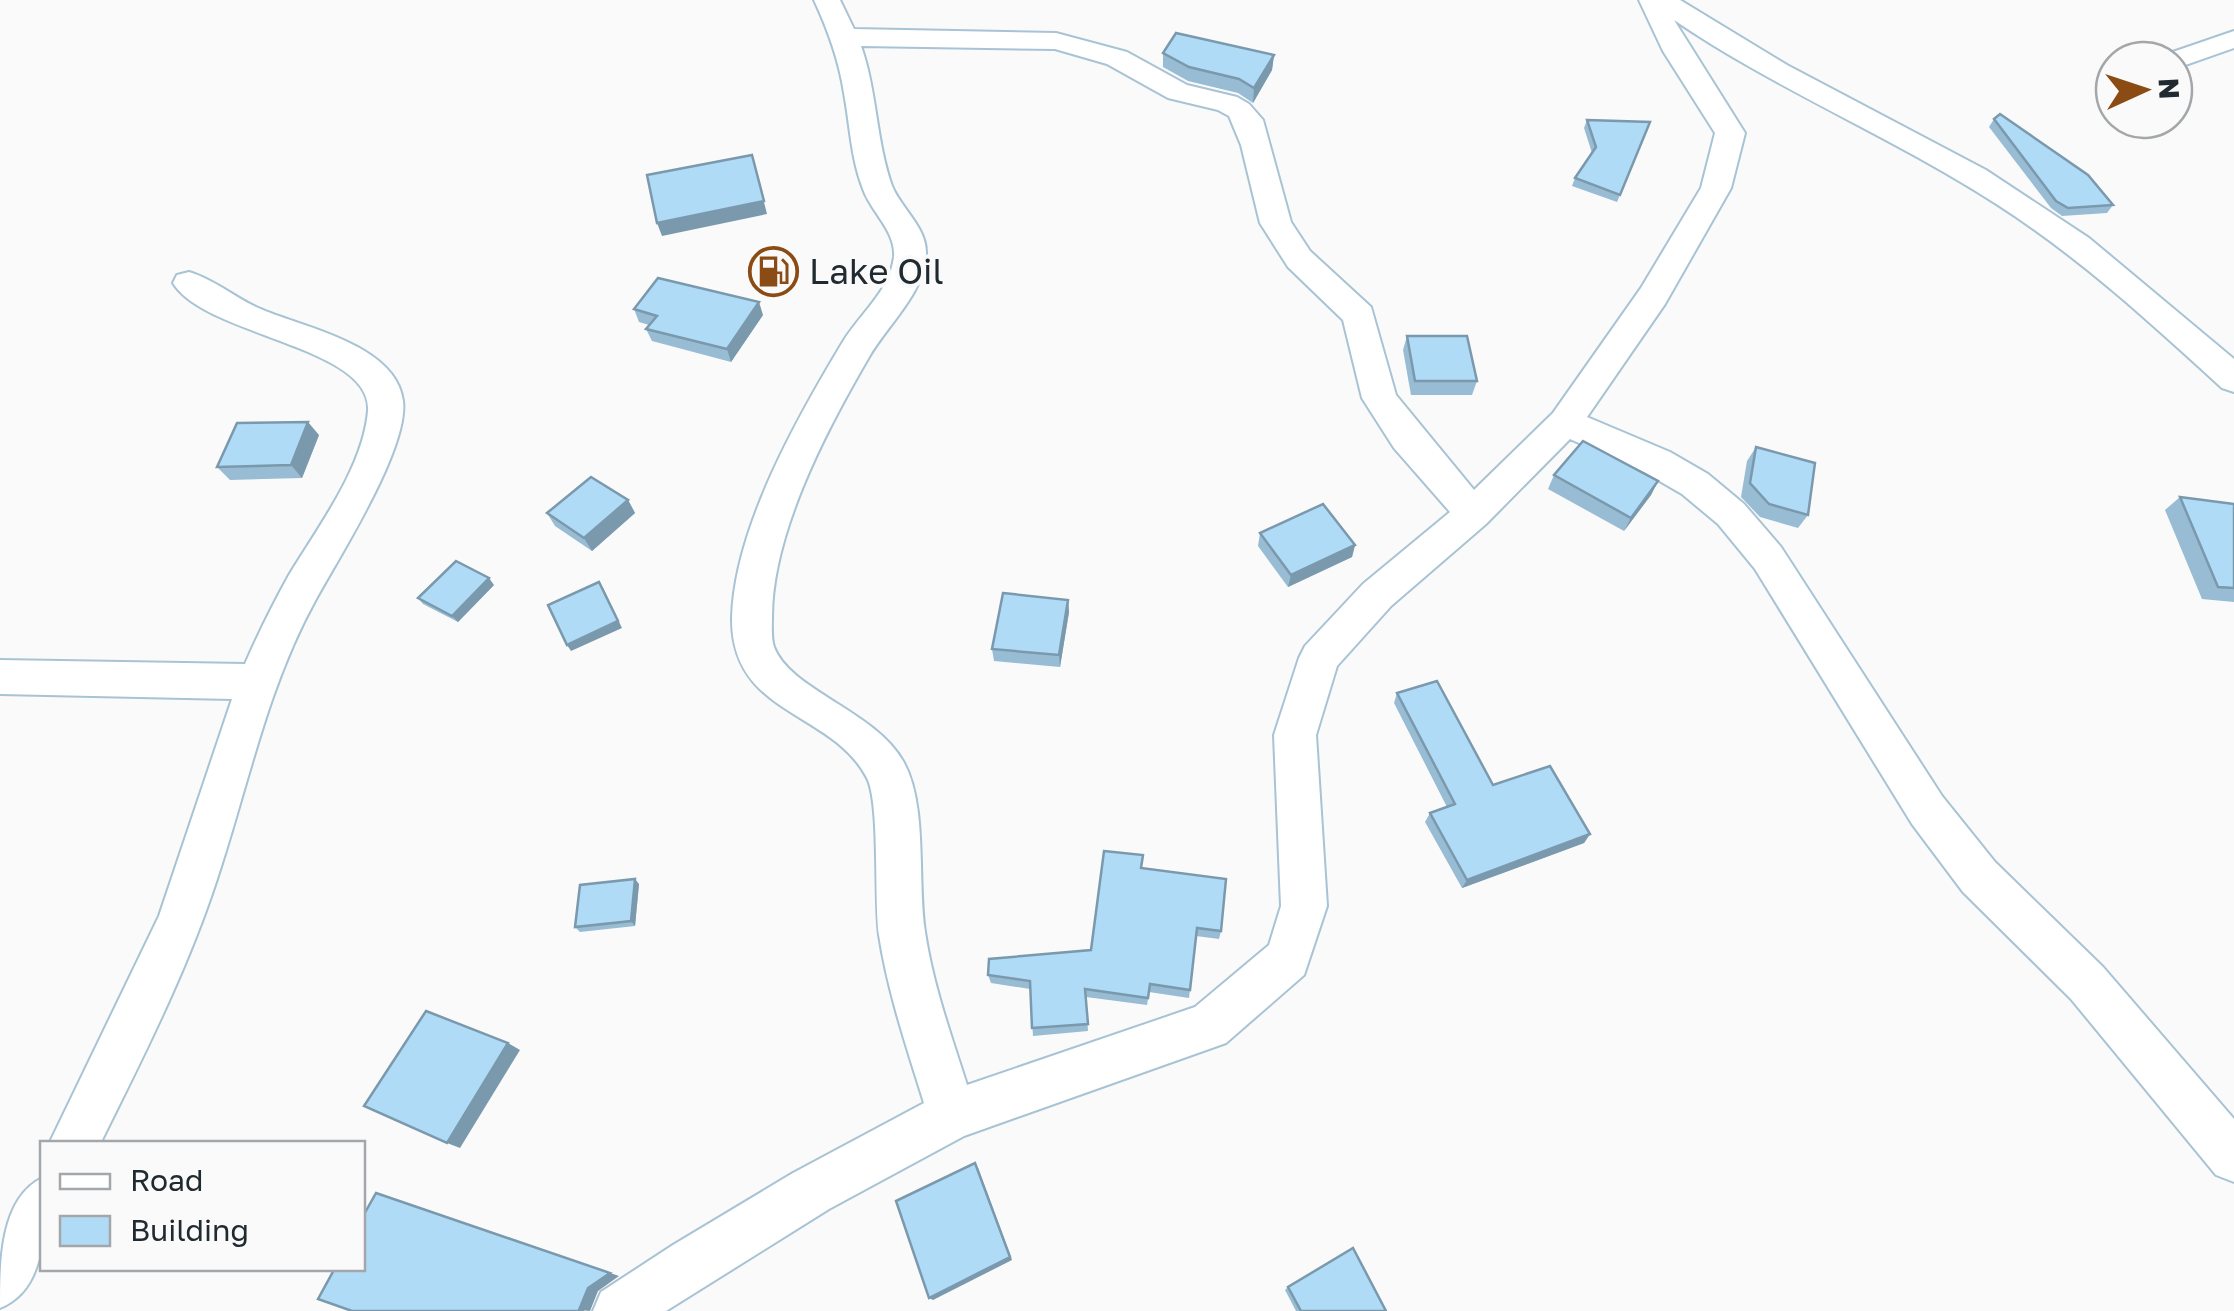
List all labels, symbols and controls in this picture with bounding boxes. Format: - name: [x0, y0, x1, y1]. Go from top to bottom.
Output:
- north arrow: [2094, 40, 2194, 140]
- text: N: [2152, 77, 2186, 100]
- fuel station icon: Lake Oil: [748, 245, 800, 297]
- place label: Lake Oil: [809, 250, 944, 292]
- legend: [40, 1141, 365, 1271]
- text: Road: [130, 1162, 204, 1198]
- text: Building: [130, 1212, 249, 1248]

